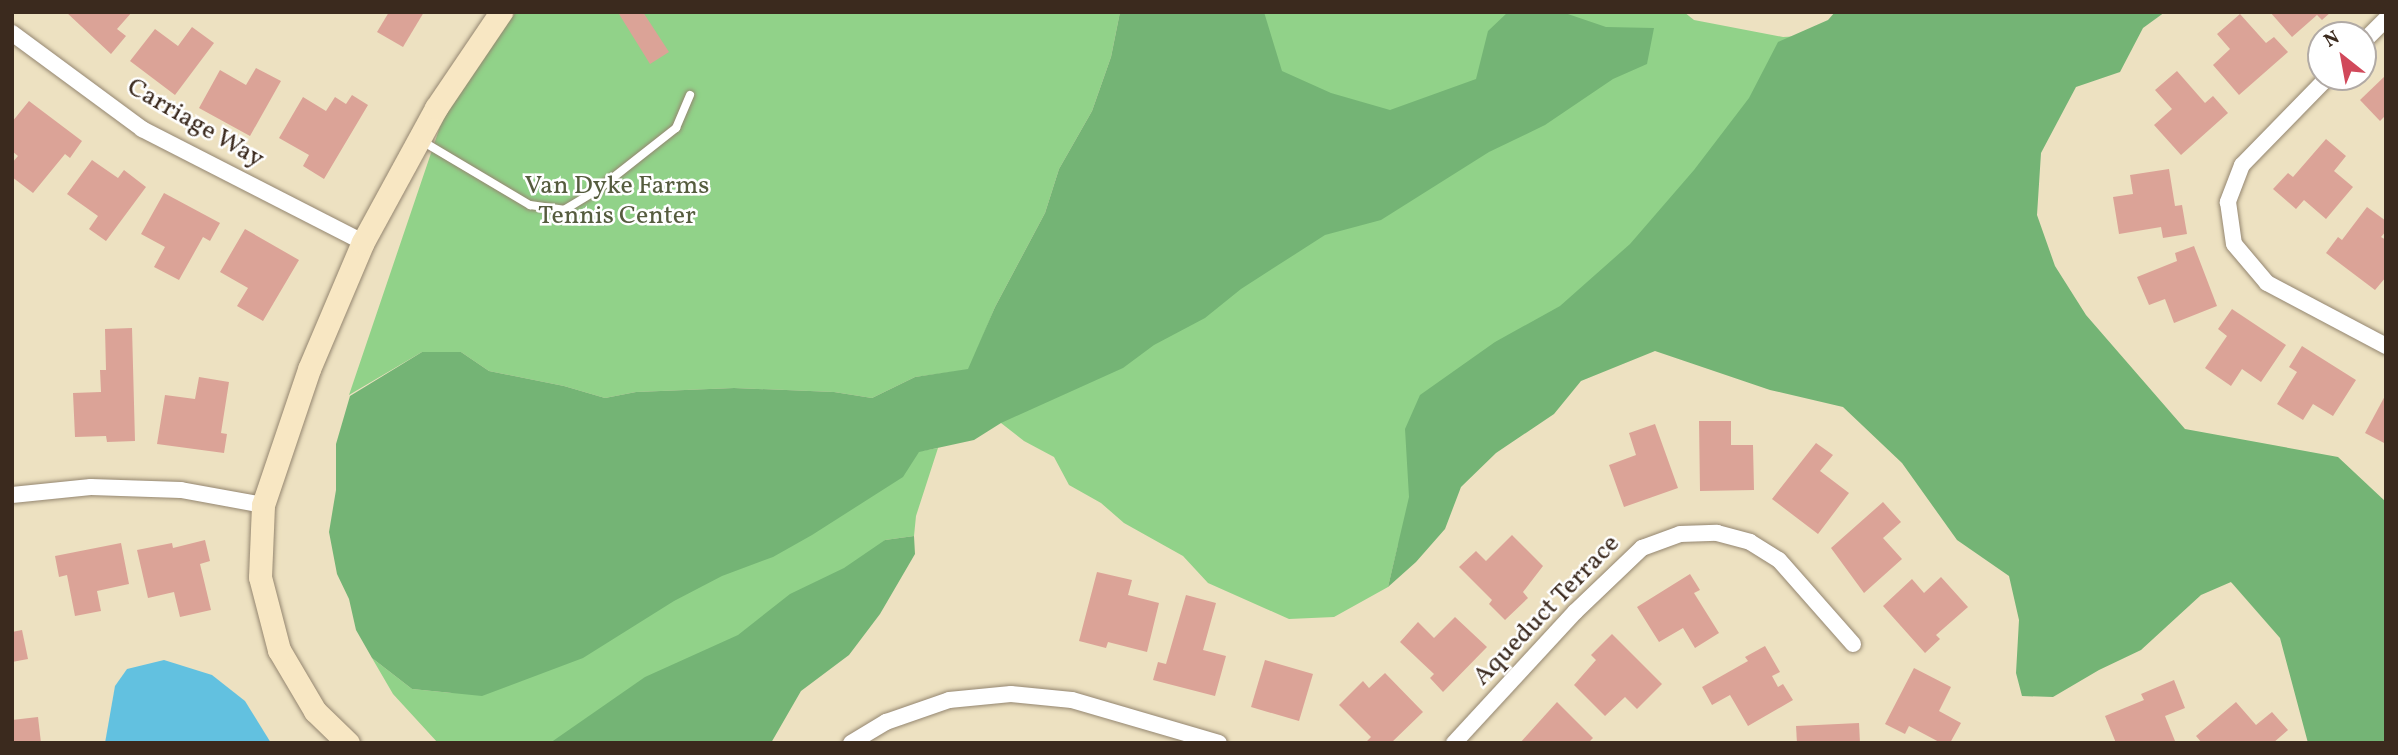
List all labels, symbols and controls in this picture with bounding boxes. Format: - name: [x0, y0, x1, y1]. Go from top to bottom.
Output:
- north arrow: [2307, 21, 2377, 91]
- text: N: [2320, 25, 2345, 54]
- street label: Carriage Way: [121, 72, 269, 176]
- park label: Van Dyke Farms Tennis Center: [525, 171, 709, 232]
- street label: Aqueduct Terrace: [1467, 529, 1627, 693]

